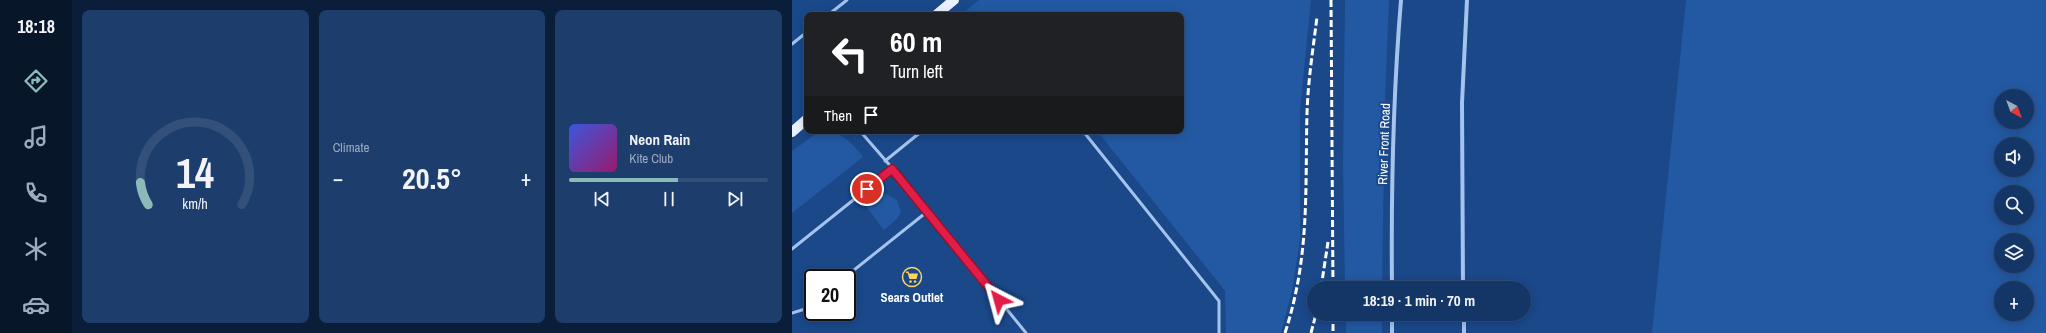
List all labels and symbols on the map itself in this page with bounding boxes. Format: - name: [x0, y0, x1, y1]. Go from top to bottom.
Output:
- north arrow: [1994, 89, 2034, 129]
- street label: River Front Road: [1374, 103, 1394, 185]
- pin: [850, 172, 884, 206]
- supermarket icon: Sears Outlet: [901, 266, 923, 288]
- speed limit sign: 20: [804, 269, 856, 321]
- position arrow: [978, 279, 1020, 321]
- place label: Sears Outlet: [881, 289, 944, 306]

